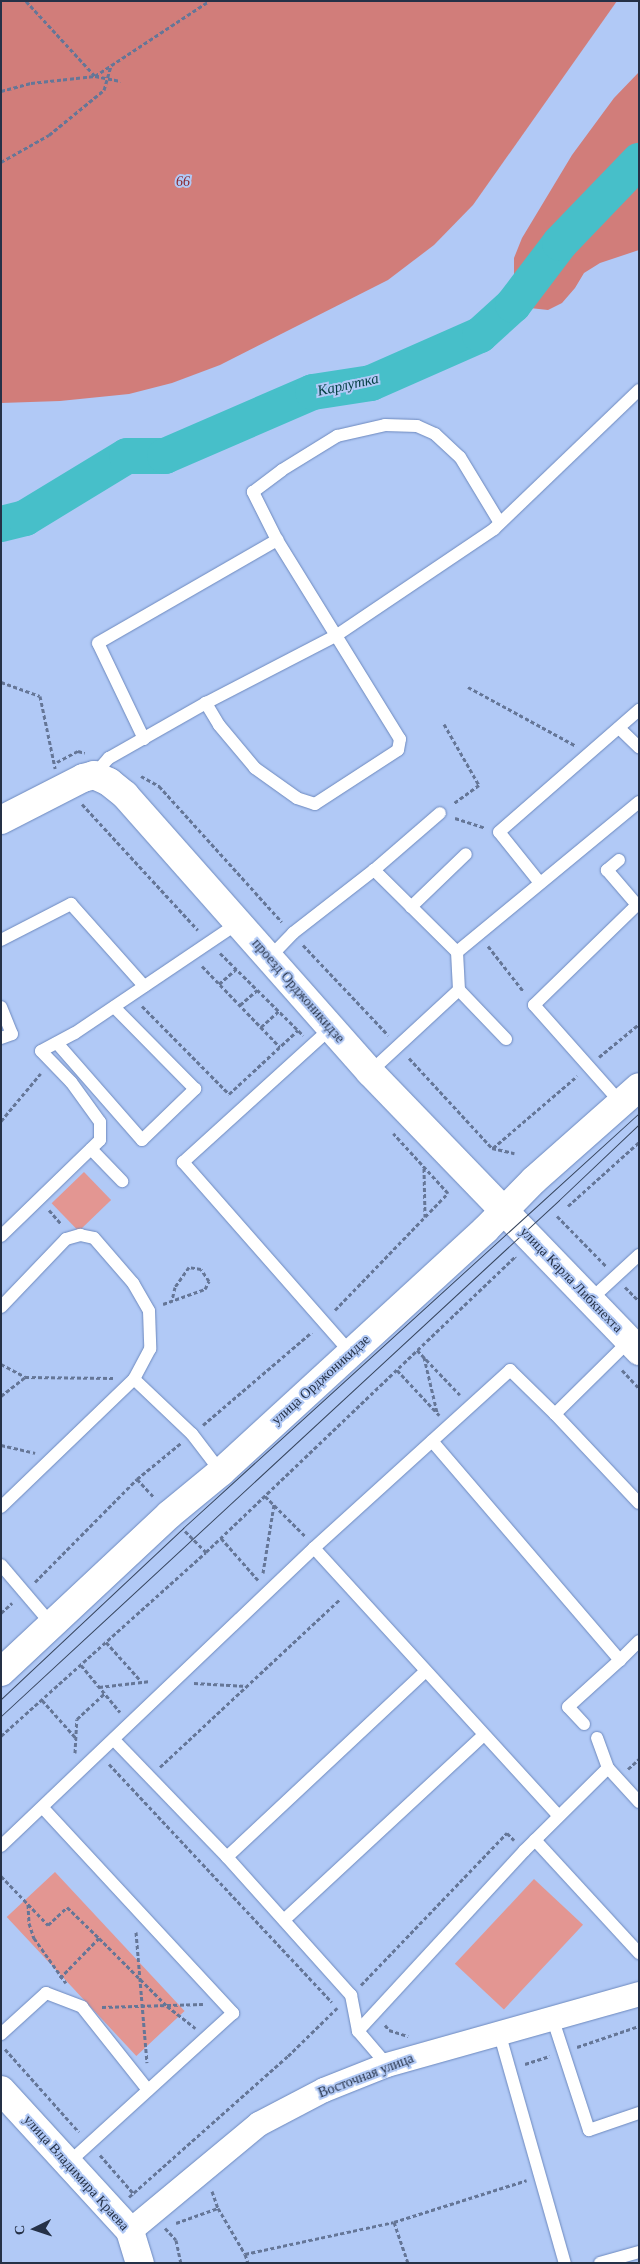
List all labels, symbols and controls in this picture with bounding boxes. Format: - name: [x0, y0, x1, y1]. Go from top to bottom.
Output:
- park label: 66: [176, 174, 190, 190]
- water label: Карлутка: [316, 370, 380, 400]
- street label: проезд Орджоникидзе: [248, 935, 348, 1047]
- street label: улица Карла Либкнехта: [516, 1224, 626, 1336]
- street label: улица Орджоникидзе: [268, 1331, 374, 1429]
- street label: Восточная улица: [316, 2050, 416, 2102]
- street label: улица Владимира Краева: [20, 2112, 132, 2234]
- north arrow: [10, 2204, 60, 2254]
- text: С: [12, 2225, 27, 2236]

